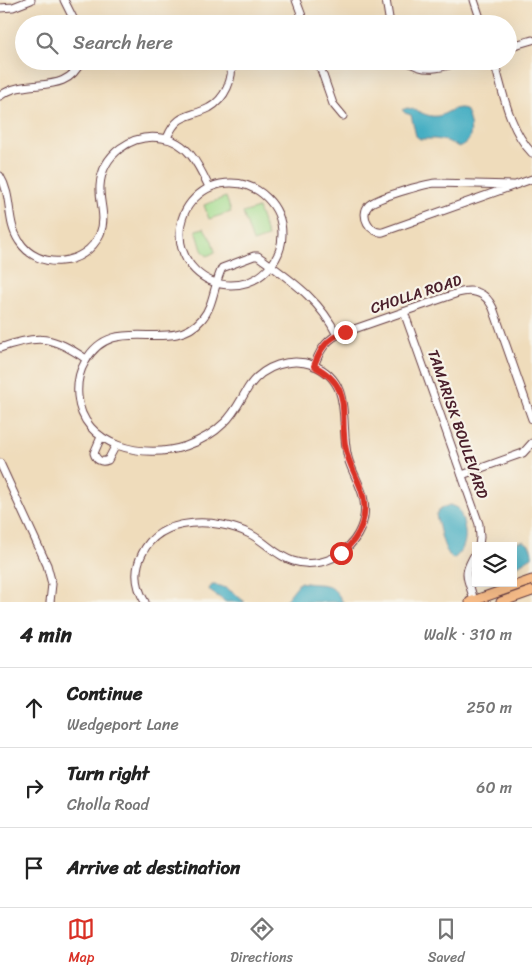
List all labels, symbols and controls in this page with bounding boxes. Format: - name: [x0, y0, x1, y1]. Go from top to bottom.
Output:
- search box: [15, 15, 517, 70]
- text: Search here: [73, 26, 173, 59]
- icon: search: [33, 29, 61, 57]
- street label: CHOLLA ROAD: [367, 267, 465, 321]
- route end: [334, 321, 357, 344]
- street label: TAMARISK BOULEVARD: [420, 346, 496, 502]
- route start: [330, 542, 353, 565]
- map controls: [472, 542, 517, 587]
- button: layers: [472, 542, 517, 587]
- text: 4 min: [20, 616, 72, 654]
- text: Walk · 310 m: [424, 620, 512, 649]
- text: Continue: [67, 677, 143, 710]
- text: 250 m: [466, 693, 512, 722]
- icon: ahead: [20, 694, 48, 722]
- text: Wedgeport Lane: [67, 710, 179, 739]
- text: Turn right: [67, 757, 149, 790]
- text: 60 m: [476, 773, 512, 802]
- icon: right: [20, 774, 48, 802]
- text: Cholla Road: [67, 790, 149, 819]
- text: Arrive at destination: [67, 851, 240, 884]
- icon: arrive: [20, 854, 48, 882]
- tab: Map: [67, 915, 95, 970]
- tab: Directions: [230, 915, 293, 970]
- tab: Saved: [428, 915, 465, 970]

